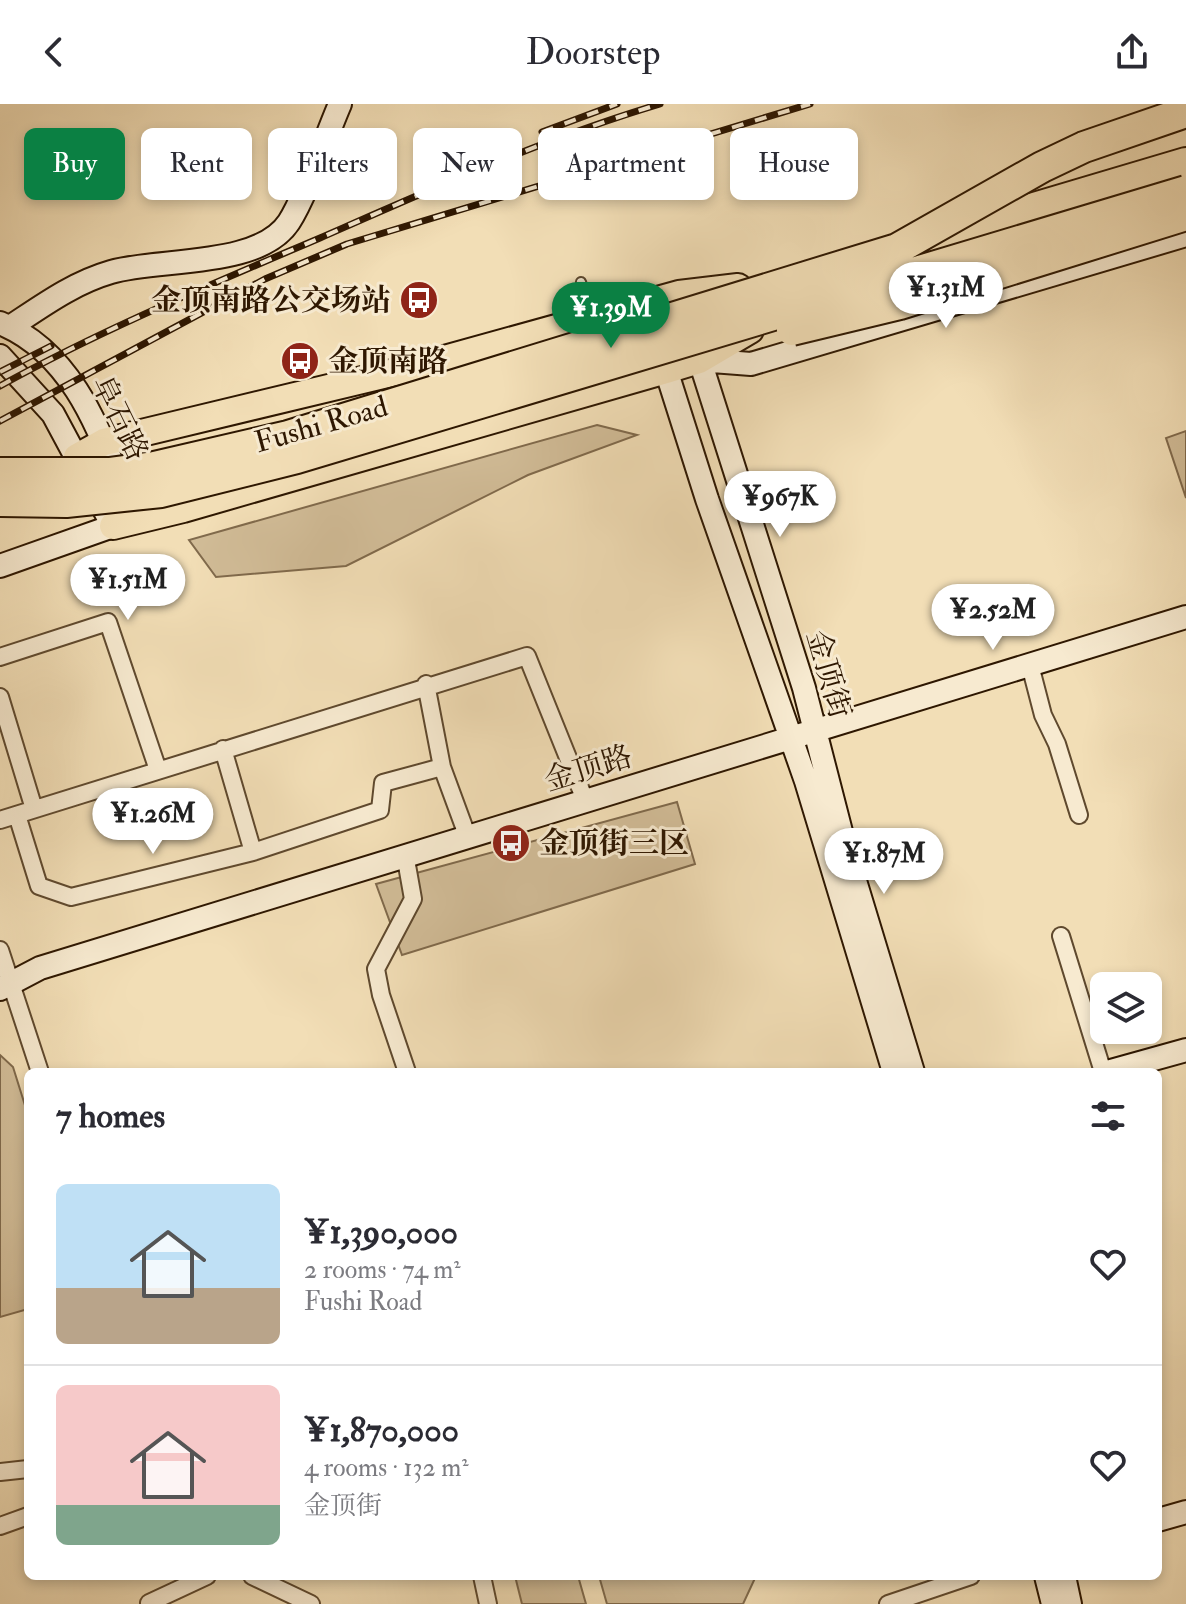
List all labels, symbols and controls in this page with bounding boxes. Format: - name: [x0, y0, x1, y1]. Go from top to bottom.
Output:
- icon: back: [32, 30, 76, 74]
- text: Doorstep: [526, 30, 660, 75]
- icon: share: [1110, 30, 1154, 74]
- chip: Buy: [24, 128, 125, 200]
- chip: Rent: [141, 128, 252, 200]
- chip: Filters: [268, 128, 397, 200]
- chip: New: [413, 128, 522, 200]
- chip: Apartment: [538, 128, 714, 200]
- chip: House: [730, 128, 858, 200]
- pin: ¥1.31M: [881, 262, 1011, 330]
- text: ¥1.31M: [907, 272, 985, 304]
- bus stop icon: 金顶南路公交场站: [398, 279, 440, 321]
- place label: 金顶南路公交场站: [151, 282, 391, 319]
- pin: ¥1.39M: [546, 282, 676, 350]
- text: ¥1.39M: [570, 292, 652, 324]
- bus stop icon: 金顶南路: [279, 340, 321, 382]
- place label: 金顶南路: [328, 343, 448, 380]
- street label: 阜石路: [83, 370, 156, 467]
- street label: Fushi Road: [250, 388, 392, 461]
- pin: ¥967K: [724, 471, 836, 539]
- text: ¥967K: [742, 481, 818, 513]
- pin: ¥1.51M: [63, 554, 193, 622]
- text: ¥1.51M: [88, 564, 168, 596]
- pin: ¥2.52M: [928, 584, 1058, 652]
- text: ¥2.52M: [949, 594, 1037, 626]
- street label: 金顶街: [798, 626, 859, 722]
- street label: 金顶路: [540, 738, 637, 799]
- pin: ¥1.26M: [88, 788, 218, 856]
- text: ¥1.26M: [110, 798, 196, 830]
- bus stop icon: 金顶街三区: [490, 822, 532, 864]
- place label: 金顶街三区: [539, 825, 689, 862]
- pin: ¥1.87M: [819, 828, 949, 896]
- text: ¥1.87M: [842, 838, 926, 870]
- map controls: [1090, 972, 1162, 1044]
- button: layers: [1090, 972, 1162, 1044]
- icon: filters: [1086, 1094, 1130, 1138]
- text: 7 homes: [56, 1095, 165, 1138]
- text: ¥1,390,000: [304, 1211, 458, 1254]
- icon: home: [120, 1216, 216, 1312]
- icon: heart: [1086, 1242, 1130, 1286]
- text: 2 rooms · 74 m²: [304, 1254, 461, 1286]
- text: Fushi Road: [304, 1286, 422, 1318]
- text: ¥1,870,000: [304, 1409, 459, 1452]
- icon: home: [120, 1417, 216, 1513]
- icon: heart: [1086, 1443, 1130, 1487]
- text: 4 rooms · 132 m²: [304, 1452, 469, 1484]
- text: 金顶街: [304, 1490, 382, 1522]

